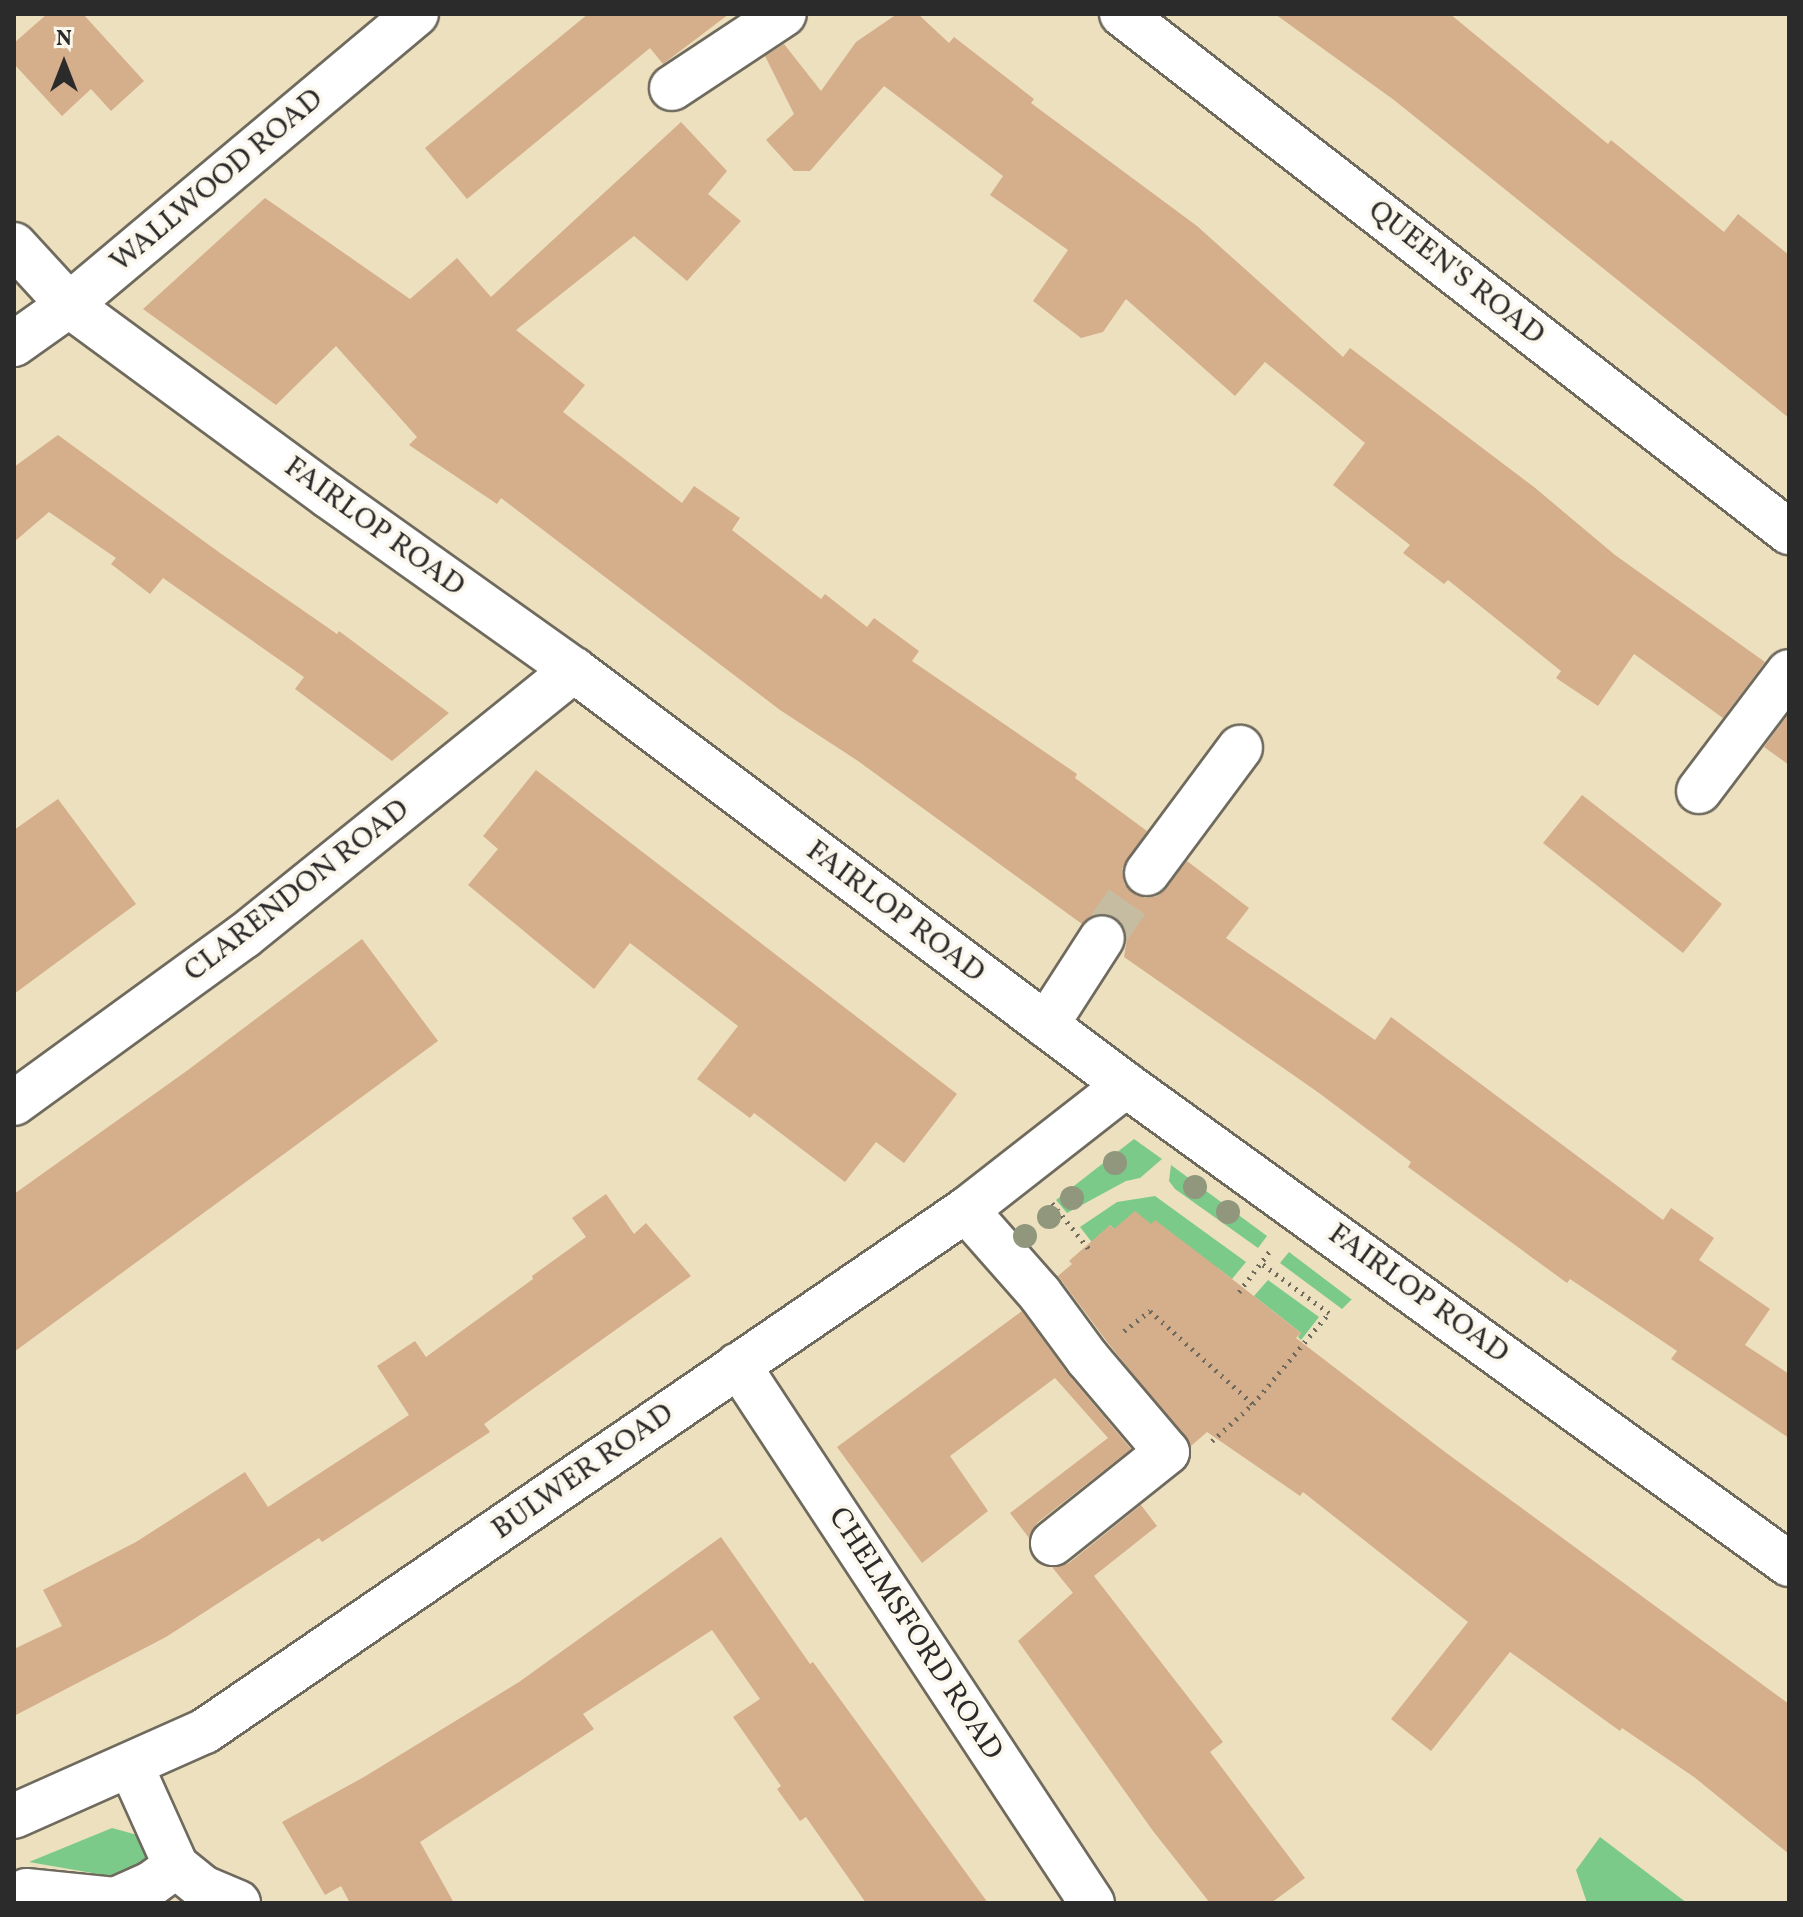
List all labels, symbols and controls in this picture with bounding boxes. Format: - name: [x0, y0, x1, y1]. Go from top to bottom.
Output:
- north arrow: [24, 24, 104, 104]
- text: N: [56, 24, 72, 55]
- street label: WALLWOOD ROAD: [103, 82, 331, 280]
- street label: QUEEN'S ROAD: [1361, 193, 1551, 353]
- street label: FAIRLOP ROAD: [277, 449, 471, 605]
- street label: CLARENDON ROAD: [177, 792, 417, 990]
- street label: FAIRLOP ROAD: [799, 833, 991, 991]
- street label: FAIRLOP ROAD: [1321, 1216, 1515, 1372]
- street label: BULWER ROAD: [485, 1396, 681, 1548]
- street label: CHELMSFORD ROAD: [820, 1501, 1010, 1767]

